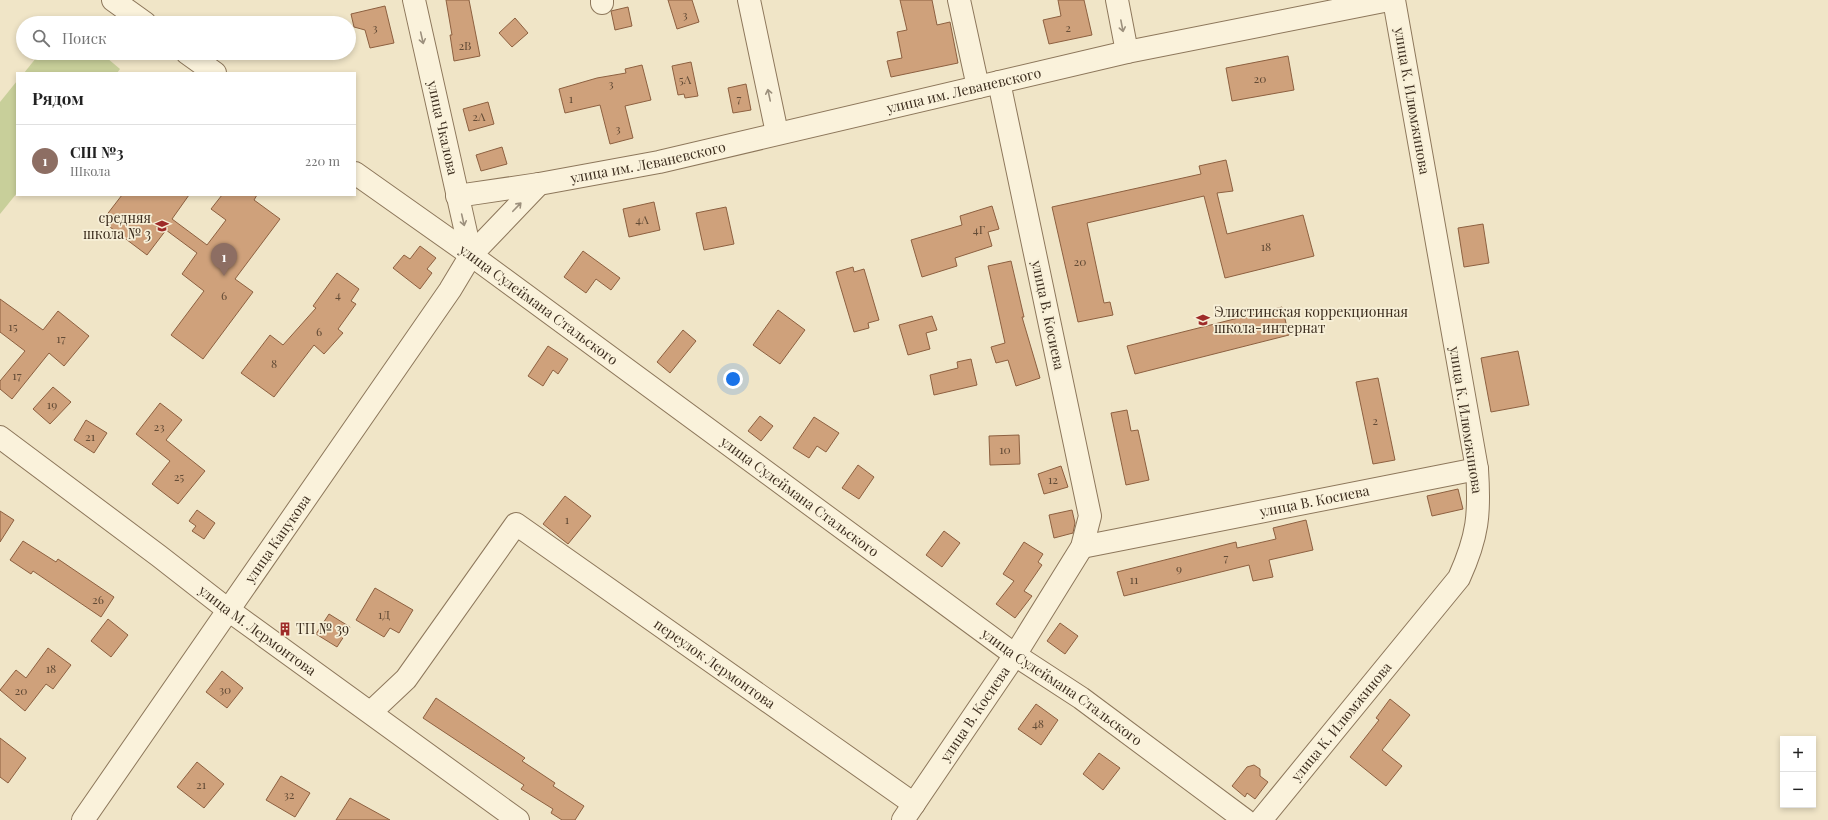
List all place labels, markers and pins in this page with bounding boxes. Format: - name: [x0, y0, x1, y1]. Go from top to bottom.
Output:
- place label: средняя школа № 3: [83, 208, 151, 243]
- school or university icon: средняя школа № 3: [154, 218, 170, 234]
- pin: 1: [211, 243, 237, 276]
- place label: Элистинская коррекционная школа-интернат: [1214, 302, 1408, 337]
- school or university icon: Элистинская коррекционная школа-интернат: [1195, 312, 1211, 328]
- place label: ТП № 39: [296, 619, 349, 638]
- building icon: ТП № 39: [277, 621, 293, 637]

